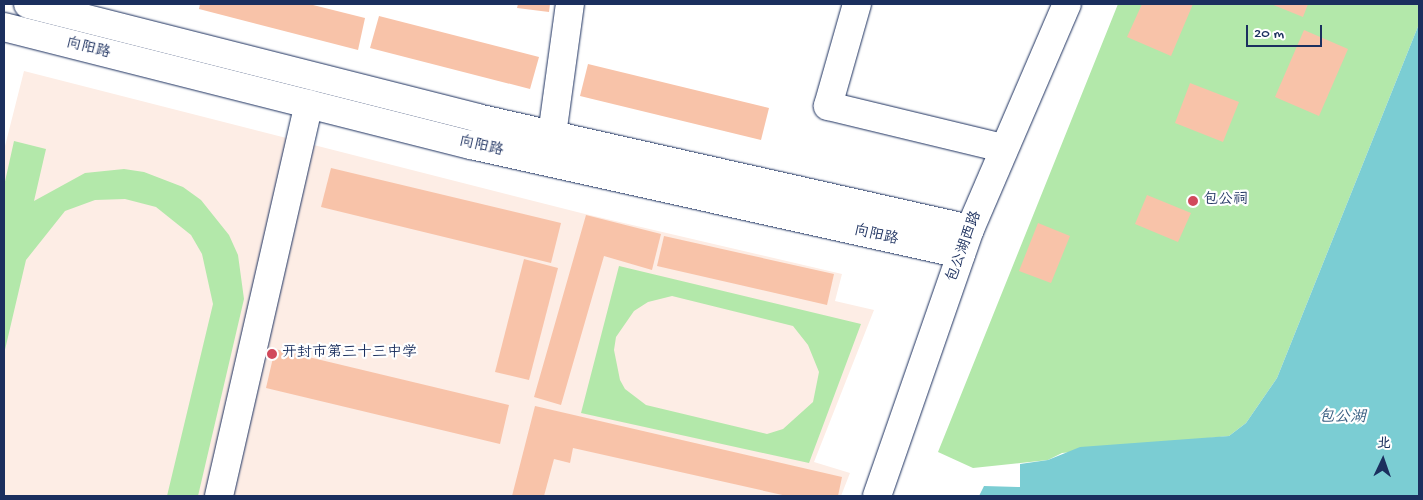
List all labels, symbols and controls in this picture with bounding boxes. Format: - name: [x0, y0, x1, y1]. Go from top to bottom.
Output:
- scale bar: [1248, 15, 1324, 47]
- text: 20 m: [1254, 25, 1284, 43]
- street label: 向阳路: [64, 35, 112, 63]
- street label: 向阳路: [457, 133, 505, 161]
- place label: 包公祠: [1203, 192, 1248, 210]
- marker: 包公祠: [1187, 195, 1199, 207]
- street label: 包公湖西路: [944, 209, 986, 285]
- street label: 向阳路: [852, 222, 900, 250]
- place label: 开封市第三十三中学: [282, 345, 417, 363]
- marker: 开封市第三十三中学: [266, 348, 278, 360]
- water label: 包公湖: [1318, 409, 1366, 429]
- north arrow: [1358, 435, 1408, 485]
- text: 北: [1376, 436, 1391, 453]

